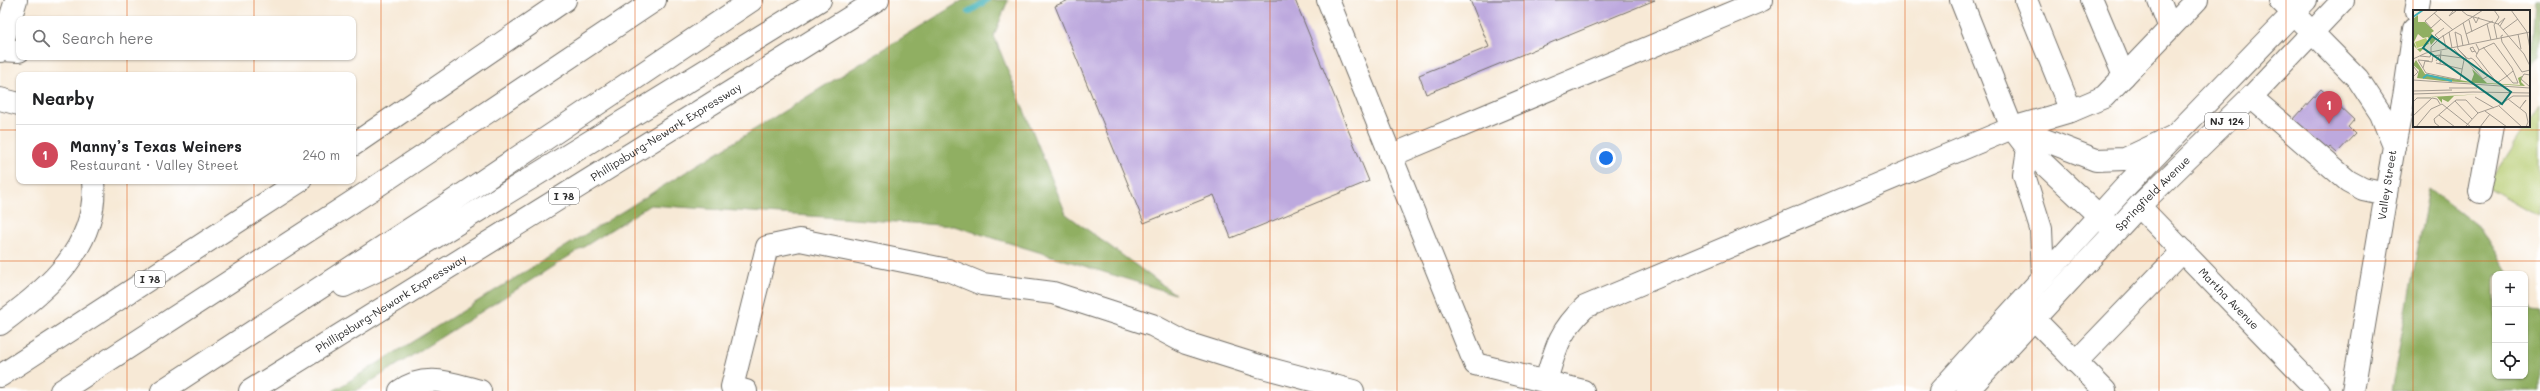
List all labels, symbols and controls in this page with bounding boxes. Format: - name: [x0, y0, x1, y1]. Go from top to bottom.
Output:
- inset map: [2413, 10, 2530, 127]
- search box: [16, 16, 356, 60]
- icon: search: [30, 27, 52, 49]
- text: Search here: [62, 28, 153, 48]
- street label: Phillipsburg-Newark Expressway: [587, 79, 744, 184]
- text: Nearby: [32, 87, 94, 109]
- pin: 1: [2316, 91, 2342, 124]
- road number: NJ 124: [2205, 113, 2249, 129]
- text: Manny’s Texas Weiners: [70, 136, 242, 156]
- text: 1: [42, 146, 48, 163]
- text: 240 m: [303, 146, 340, 163]
- your location: [1596, 148, 1616, 168]
- street label: Valley Street: [2374, 149, 2399, 221]
- street label: Springfield Avenue: [2112, 152, 2193, 234]
- text: Restaurant · Valley Street: [70, 156, 239, 173]
- road number: I 78: [549, 188, 579, 204]
- street label: Phillipsburg-Newark Expressway: [312, 250, 469, 356]
- street label: Martha Avenue: [2196, 264, 2263, 333]
- road number: I 78: [135, 271, 165, 287]
- map controls: [2492, 271, 2528, 379]
- button: +: [2492, 271, 2528, 307]
- button: −: [2492, 307, 2528, 343]
- button: locate: [2492, 343, 2528, 379]

